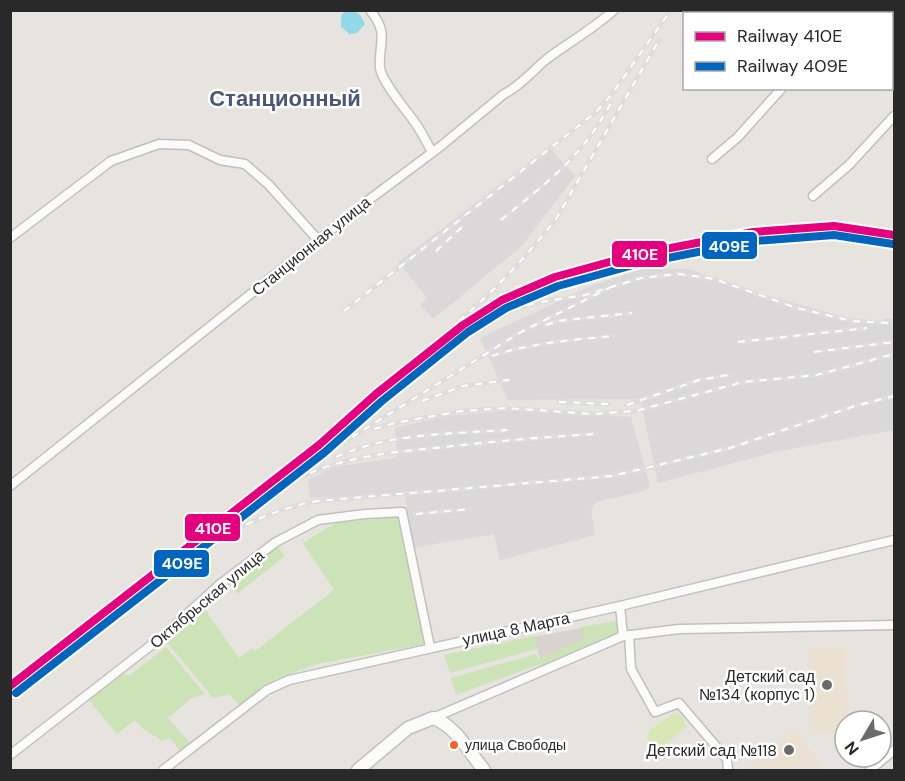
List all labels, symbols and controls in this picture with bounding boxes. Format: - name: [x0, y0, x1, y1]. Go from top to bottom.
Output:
- legend: [683, 12, 893, 90]
- text: Railway 410E: [737, 24, 842, 48]
- text: Railway 409E: [737, 54, 848, 78]
- district label: Станционный: [209, 84, 361, 113]
- street label: Станционная улица: [247, 192, 375, 300]
- line badge: 409E: [701, 231, 758, 260]
- text: 409E: [708, 236, 750, 257]
- line badge: 410E: [611, 240, 668, 268]
- text: 410E: [622, 244, 658, 265]
- line badge: 410E: [184, 513, 241, 542]
- text: 410E: [195, 518, 231, 539]
- street label: Октябрьская улица: [145, 545, 269, 653]
- line badge: 409E: [153, 549, 210, 578]
- text: 409E: [161, 553, 203, 574]
- street label: улица 8 Марта: [460, 607, 572, 651]
- place label: Детский сад №134 (корпус 1): [699, 666, 816, 705]
- marker: Детский сад №134 (корпус 1): [820, 678, 834, 692]
- north arrow: [833, 709, 893, 769]
- place label: улица Свободы: [465, 736, 566, 754]
- text: N: [840, 737, 864, 759]
- marker: улица Свободы: [448, 739, 460, 751]
- place label: Детский сад №118: [646, 740, 777, 761]
- marker: Детский сад №118: [782, 743, 796, 757]

